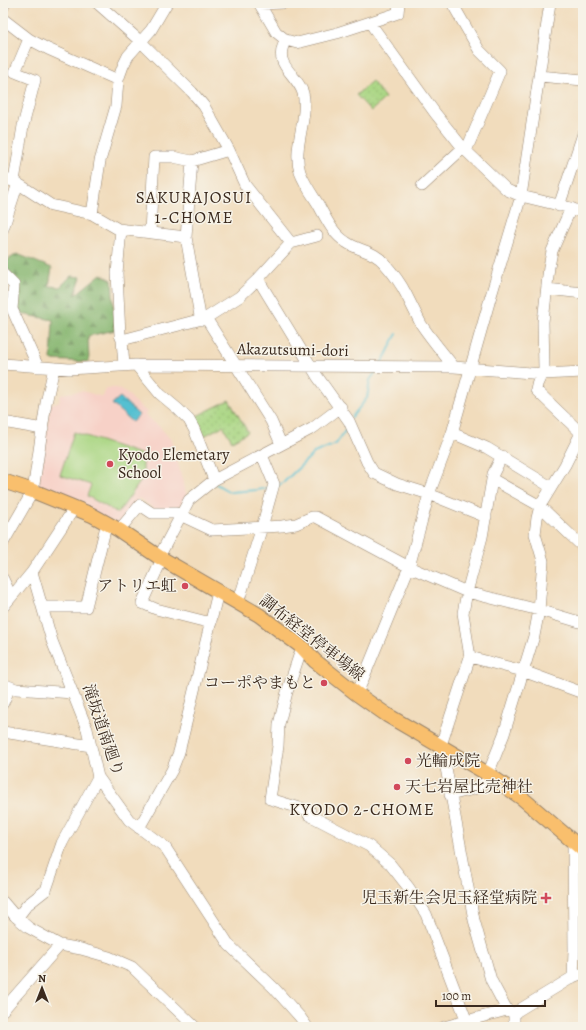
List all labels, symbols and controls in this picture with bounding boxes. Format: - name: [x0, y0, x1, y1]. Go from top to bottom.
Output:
- district label: SAKURAJOSUI 1-CHOME: [136, 186, 252, 229]
- street label: Akazutsumi-dori: [236, 338, 349, 362]
- place label: Kyodo Elemetary School: [118, 444, 230, 484]
- marker: Kyodo Elemetary School: [105, 459, 115, 469]
- place label: アトリエ虹: [97, 575, 177, 597]
- marker: アトリエ虹: [180, 581, 190, 591]
- street label: 調布経堂停車場線: [255, 590, 369, 686]
- place label: コーポやまもと: [204, 672, 316, 694]
- marker: コーポやまもと: [319, 678, 329, 688]
- street label: 滝坂道南廻り: [77, 681, 129, 779]
- place label: 光輪成院: [416, 750, 480, 772]
- marker: 光輪成院: [403, 756, 413, 766]
- place label: 天七岩屋比売神社: [405, 776, 533, 798]
- marker: 天七岩屋比売神社: [392, 782, 402, 792]
- district label: KYODO 2-CHOME: [289, 798, 435, 821]
- place label: 児玉新生会児玉経堂病院: [361, 887, 537, 909]
- marker: 児玉新生会児玉経堂病院: [540, 892, 552, 904]
- north arrow: [22, 968, 62, 1008]
- text: N: [38, 971, 46, 986]
- scale bar: [436, 982, 545, 1008]
- text: 100 m: [442, 988, 471, 1004]

